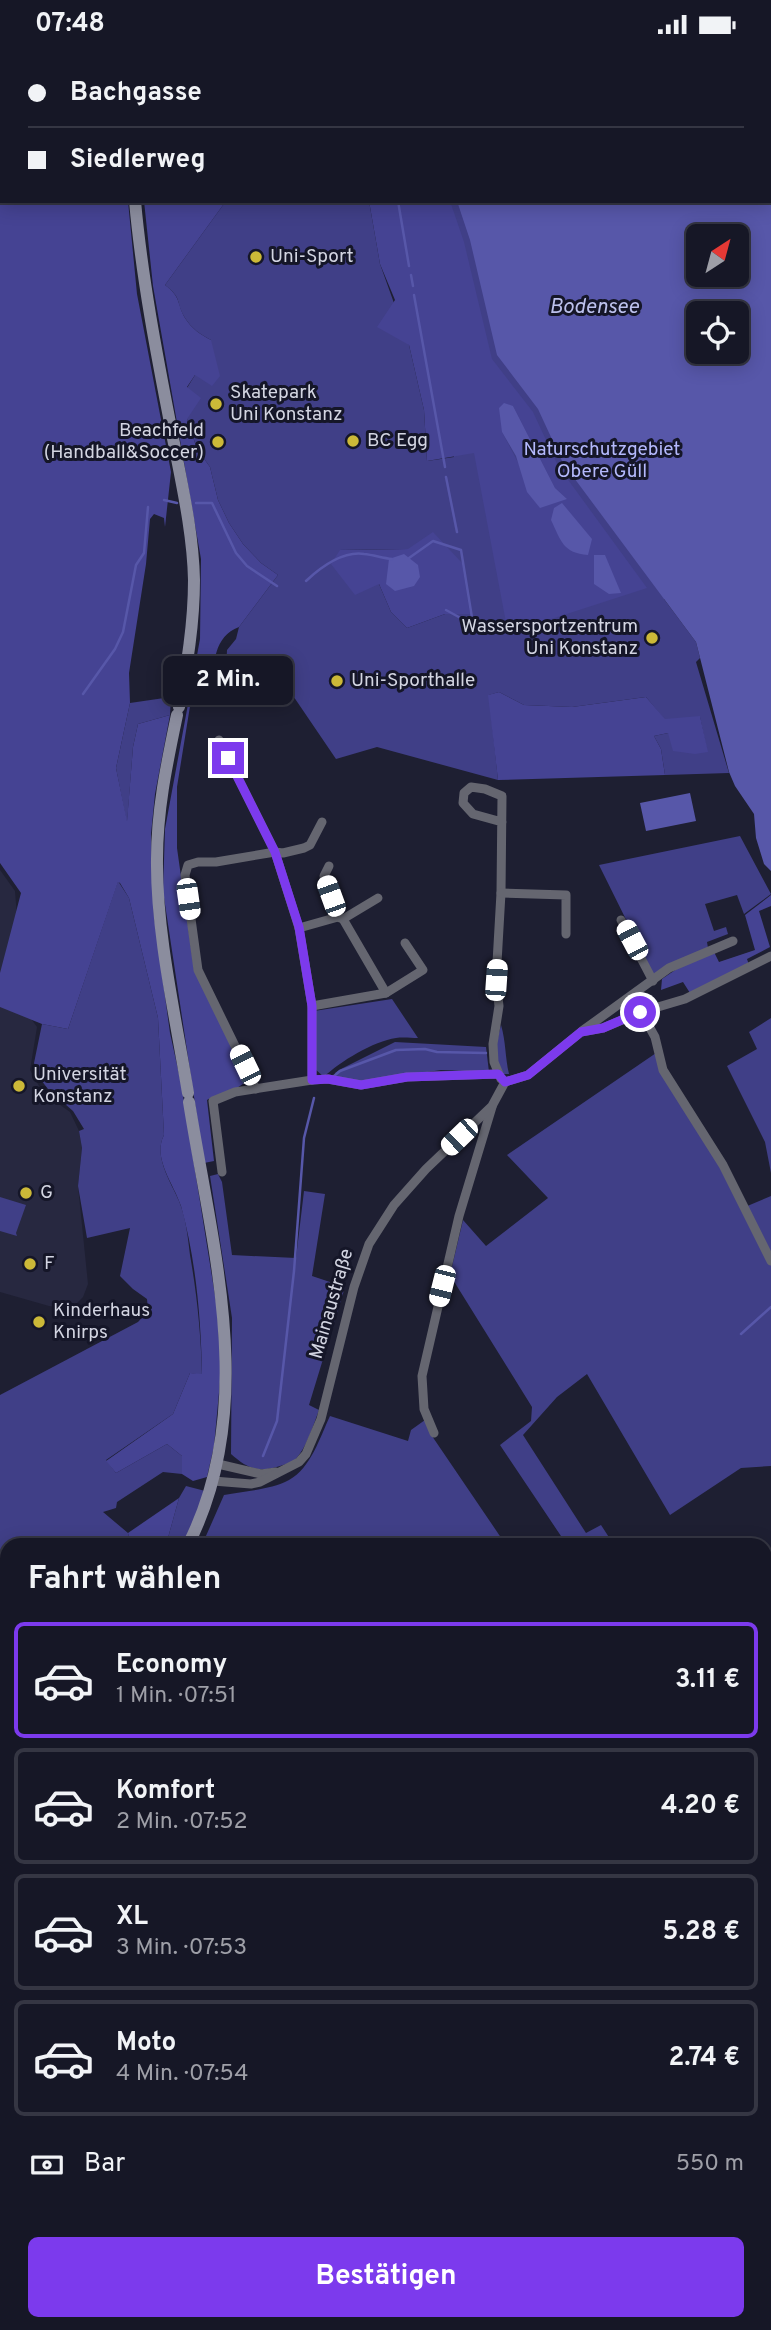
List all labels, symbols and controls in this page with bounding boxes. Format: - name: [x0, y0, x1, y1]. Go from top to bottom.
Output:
- text: 07:48: [35, 8, 105, 41]
- text: Bachgasse: [70, 77, 202, 110]
- text: Siedlerweg: [70, 144, 206, 177]
- north arrow: [686, 224, 749, 287]
- map controls: [686, 224, 749, 364]
- place label: Uni-Sport: [270, 245, 354, 269]
- marker: Uni-Sport: [248, 249, 264, 265]
- water label: Bodensee: [549, 294, 640, 321]
- button: locate: [686, 301, 749, 364]
- place label: Skatepark Uni Konstanz: [230, 381, 343, 427]
- marker: Skatepark Uni Konstanz: [208, 396, 224, 412]
- place label: Beachfeld (Handball&Soccer): [44, 419, 204, 465]
- place label: BC Egg: [367, 429, 428, 453]
- marker: BC Egg: [345, 433, 361, 449]
- marker: Beachfeld (Handball&Soccer): [210, 434, 226, 450]
- park label: Naturschutzgebiet Obere Güll: [524, 438, 680, 484]
- place label: Wassersportzentrum Uni Konstanz: [461, 615, 638, 661]
- marker: Wassersportzentrum Uni Konstanz: [644, 630, 660, 646]
- callout: 2 Min.: [163, 657, 293, 705]
- text: 2 Min.: [196, 666, 260, 695]
- place label: Uni-Sporthalle: [351, 669, 475, 693]
- marker: Uni-Sporthalle: [329, 673, 345, 689]
- route end: [212, 742, 244, 774]
- car: [314, 873, 349, 919]
- car: [175, 877, 202, 921]
- car: [613, 917, 652, 963]
- car: [485, 958, 508, 1002]
- route start: [624, 996, 656, 1028]
- car: [227, 1042, 264, 1088]
- place label: Universität Konstanz: [33, 1063, 127, 1109]
- marker: Universität Konstanz: [11, 1078, 27, 1094]
- car: [437, 1115, 482, 1159]
- place label: G: [40, 1181, 53, 1205]
- marker: G: [18, 1185, 34, 1201]
- street label: Mainaustraße: [305, 1246, 359, 1362]
- place label: F: [44, 1252, 55, 1276]
- marker: F: [22, 1256, 38, 1272]
- car: [427, 1263, 458, 1309]
- place label: Kinderhaus Knirps: [53, 1299, 150, 1345]
- marker: Kinderhaus Knirps: [31, 1314, 47, 1330]
- text: Fahrt wählen: [28, 1560, 221, 1600]
- icon: car: [32, 1649, 95, 1712]
- text: Economy: [116, 1649, 227, 1682]
- text: 3.11 €: [675, 1664, 740, 1697]
- text: 1 Min. · 07:51: [116, 1682, 237, 1711]
- icon: car: [32, 1775, 95, 1838]
- text: Komfort: [116, 1775, 215, 1808]
- text: 4.20 €: [661, 1790, 740, 1823]
- text: 2 Min. · 07:52: [116, 1808, 248, 1837]
- icon: car: [32, 1901, 95, 1964]
- text: XL: [116, 1901, 148, 1934]
- text: 5.28 €: [663, 1916, 740, 1949]
- text: 3 Min. · 07:53: [116, 1934, 247, 1963]
- icon: car: [32, 2027, 95, 2090]
- text: Moto: [116, 2027, 176, 2060]
- text: 2.74 €: [668, 2042, 740, 2075]
- text: 4 Min. · 07:54: [116, 2060, 248, 2089]
- icon: cash: [28, 2146, 66, 2184]
- text: Bar: [84, 2148, 125, 2181]
- text: 550 m: [676, 2150, 744, 2179]
- button: Bestätigen: [28, 2237, 744, 2317]

